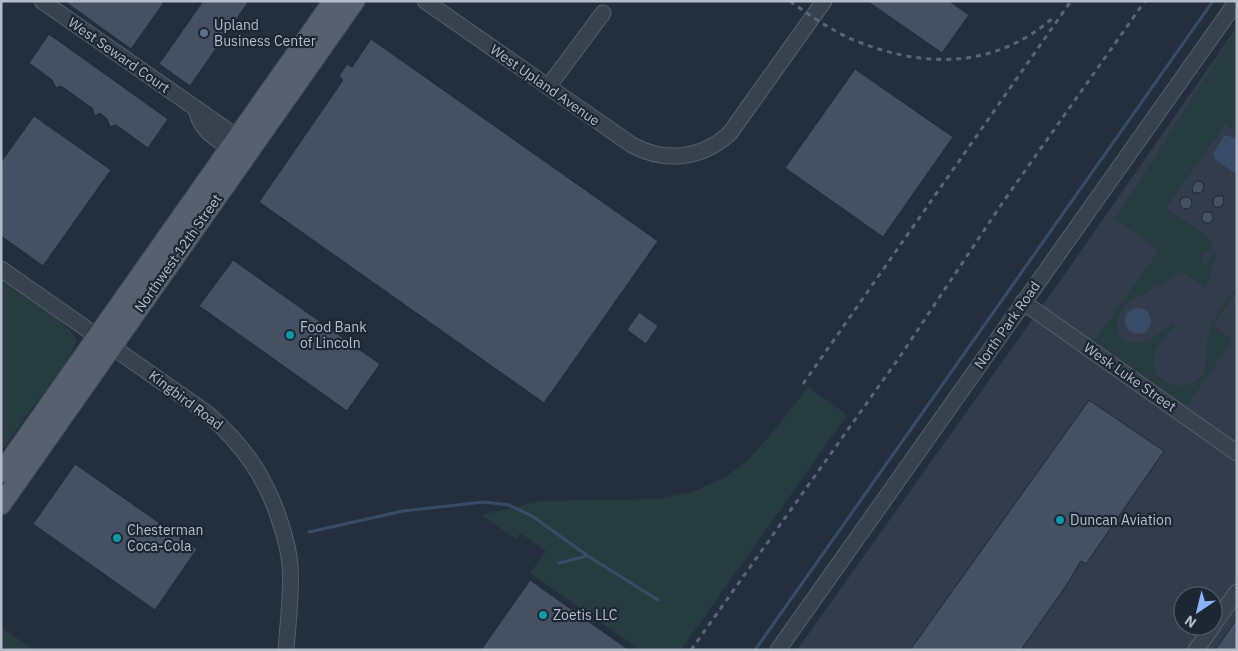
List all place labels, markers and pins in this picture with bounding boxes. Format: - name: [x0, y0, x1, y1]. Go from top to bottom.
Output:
- place label: Upland Business Center: [214, 16, 316, 50]
- marker: Upland Business Center: [198, 27, 210, 39]
- place label: Food Bank of Lincoln: [300, 318, 367, 352]
- marker: Food Bank of Lincoln: [284, 329, 296, 341]
- place label: Duncan Aviation: [1070, 511, 1172, 529]
- marker: Duncan Aviation: [1054, 514, 1066, 526]
- place label: Chesterman Coca-Cola: [127, 521, 203, 555]
- marker: Chesterman Coca-Cola: [111, 532, 123, 544]
- place label: Zoetis LLC: [553, 606, 618, 624]
- marker: Zoetis LLC: [537, 609, 549, 621]

